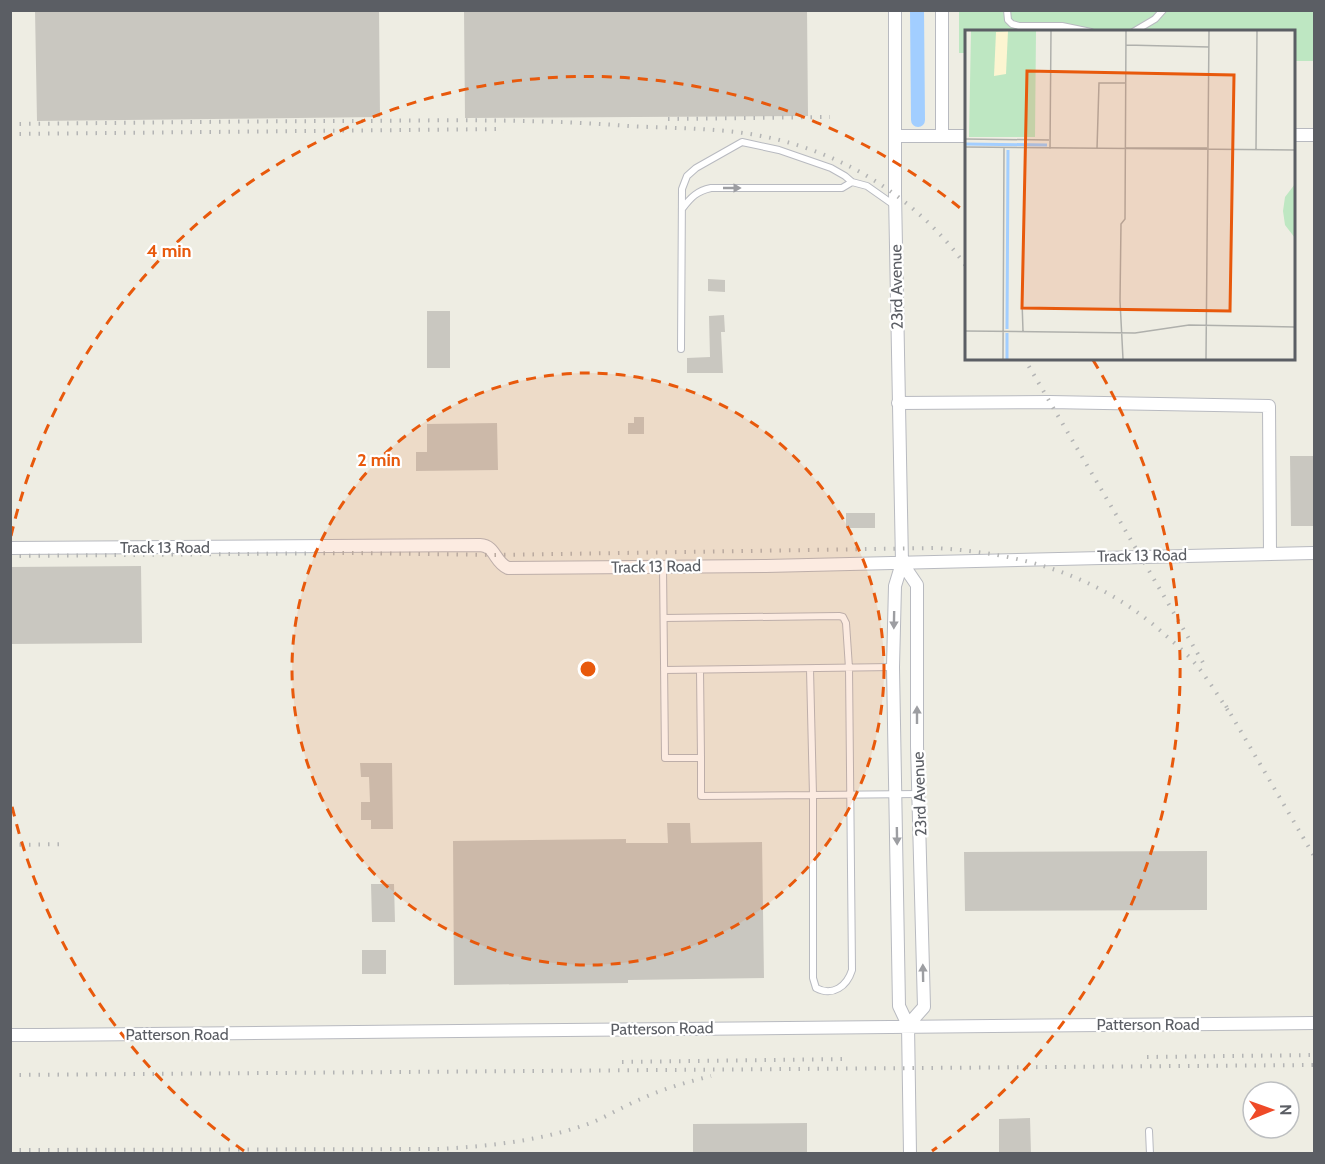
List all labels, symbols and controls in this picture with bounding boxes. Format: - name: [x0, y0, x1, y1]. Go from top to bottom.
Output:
- inset map: [965, 30, 1295, 360]
- one-way arrow: [722, 183, 741, 193]
- text: 4 min: [146, 240, 192, 262]
- street label: 23rd Avenue: [886, 244, 907, 330]
- text: 2 min: [357, 449, 401, 471]
- street label: Track 13 Road: [120, 538, 210, 557]
- street label: Track 13 Road: [1097, 545, 1187, 566]
- street label: Track 13 Road: [611, 556, 701, 577]
- one-way arrow: [890, 611, 899, 630]
- centre of rings: [578, 659, 598, 679]
- one-way arrow: [912, 705, 922, 724]
- street label: 23rd Avenue: [909, 751, 930, 837]
- one-way arrow: [893, 827, 902, 846]
- one-way arrow: [918, 963, 928, 982]
- street label: Patterson Road: [1096, 1015, 1200, 1034]
- street label: Patterson Road: [610, 1018, 714, 1039]
- street label: Patterson Road: [125, 1025, 229, 1044]
- north arrow: [1241, 1080, 1301, 1140]
- text: N: [1276, 1104, 1295, 1116]

